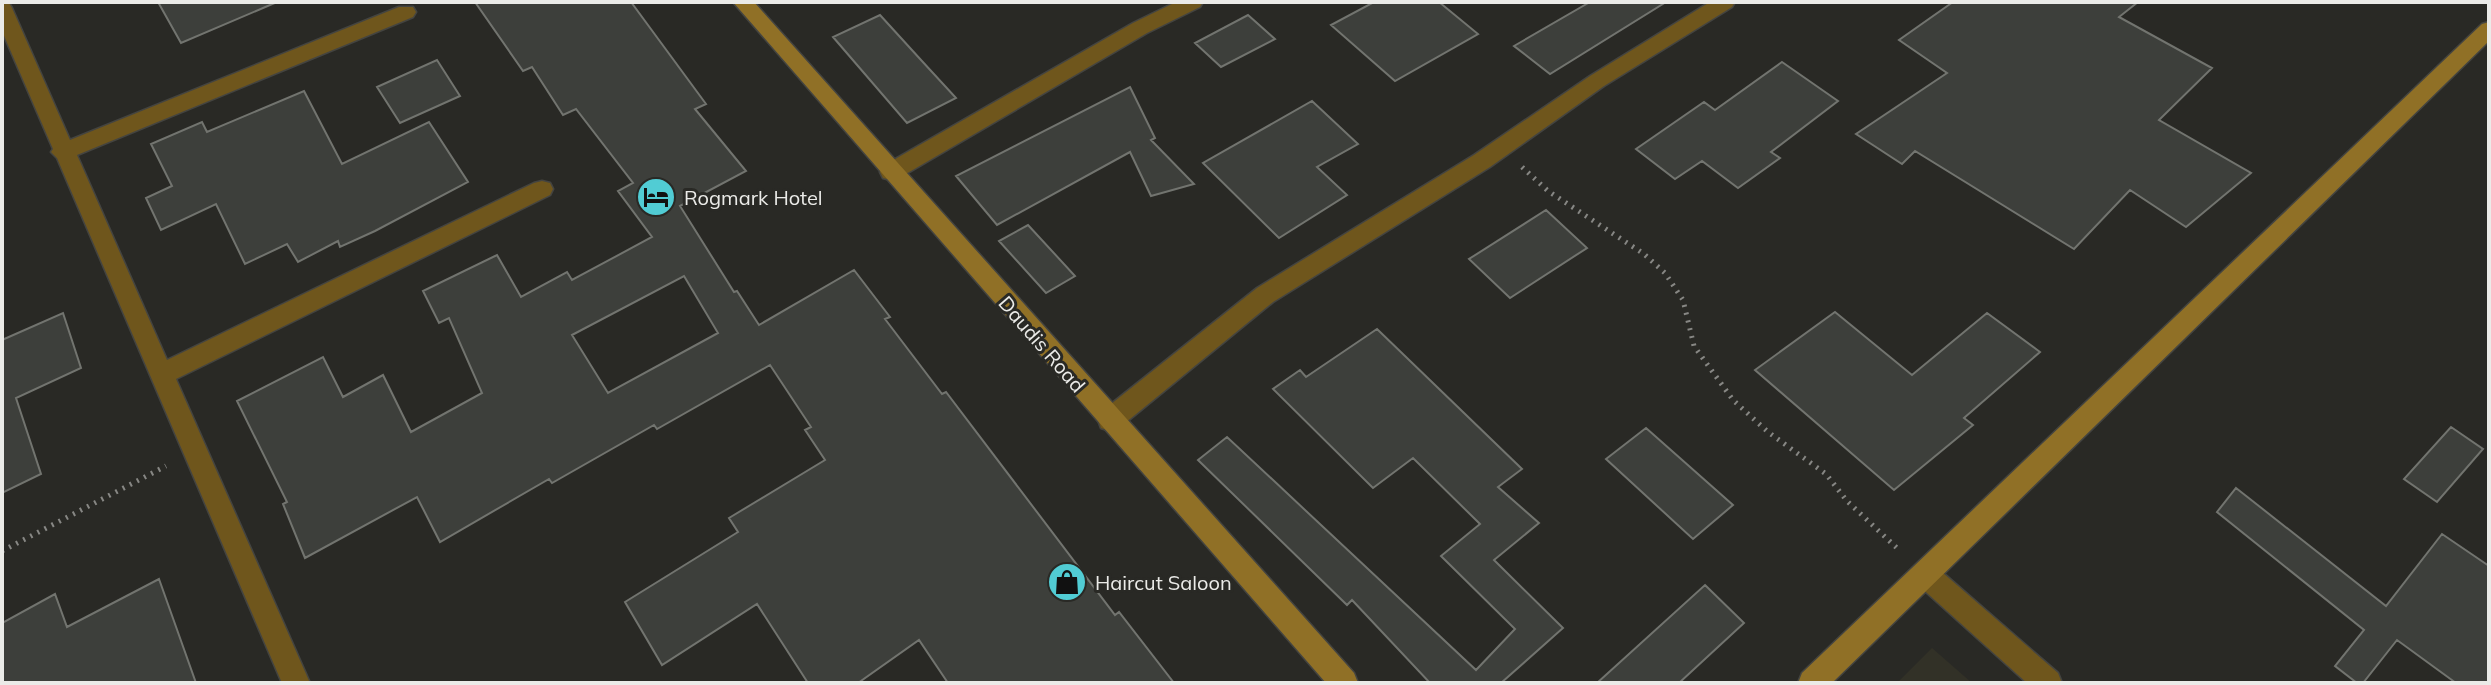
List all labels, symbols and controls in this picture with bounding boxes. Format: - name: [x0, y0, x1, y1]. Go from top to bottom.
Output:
- hotel icon: Rogmark Hotel: [635, 176, 677, 218]
- place label: Rogmark Hotel: [684, 185, 823, 210]
- street label: Daudis Road: [993, 291, 1091, 397]
- shop icon: Haircut Saloon: [1046, 561, 1088, 603]
- place label: Haircut Saloon: [1095, 570, 1232, 595]

